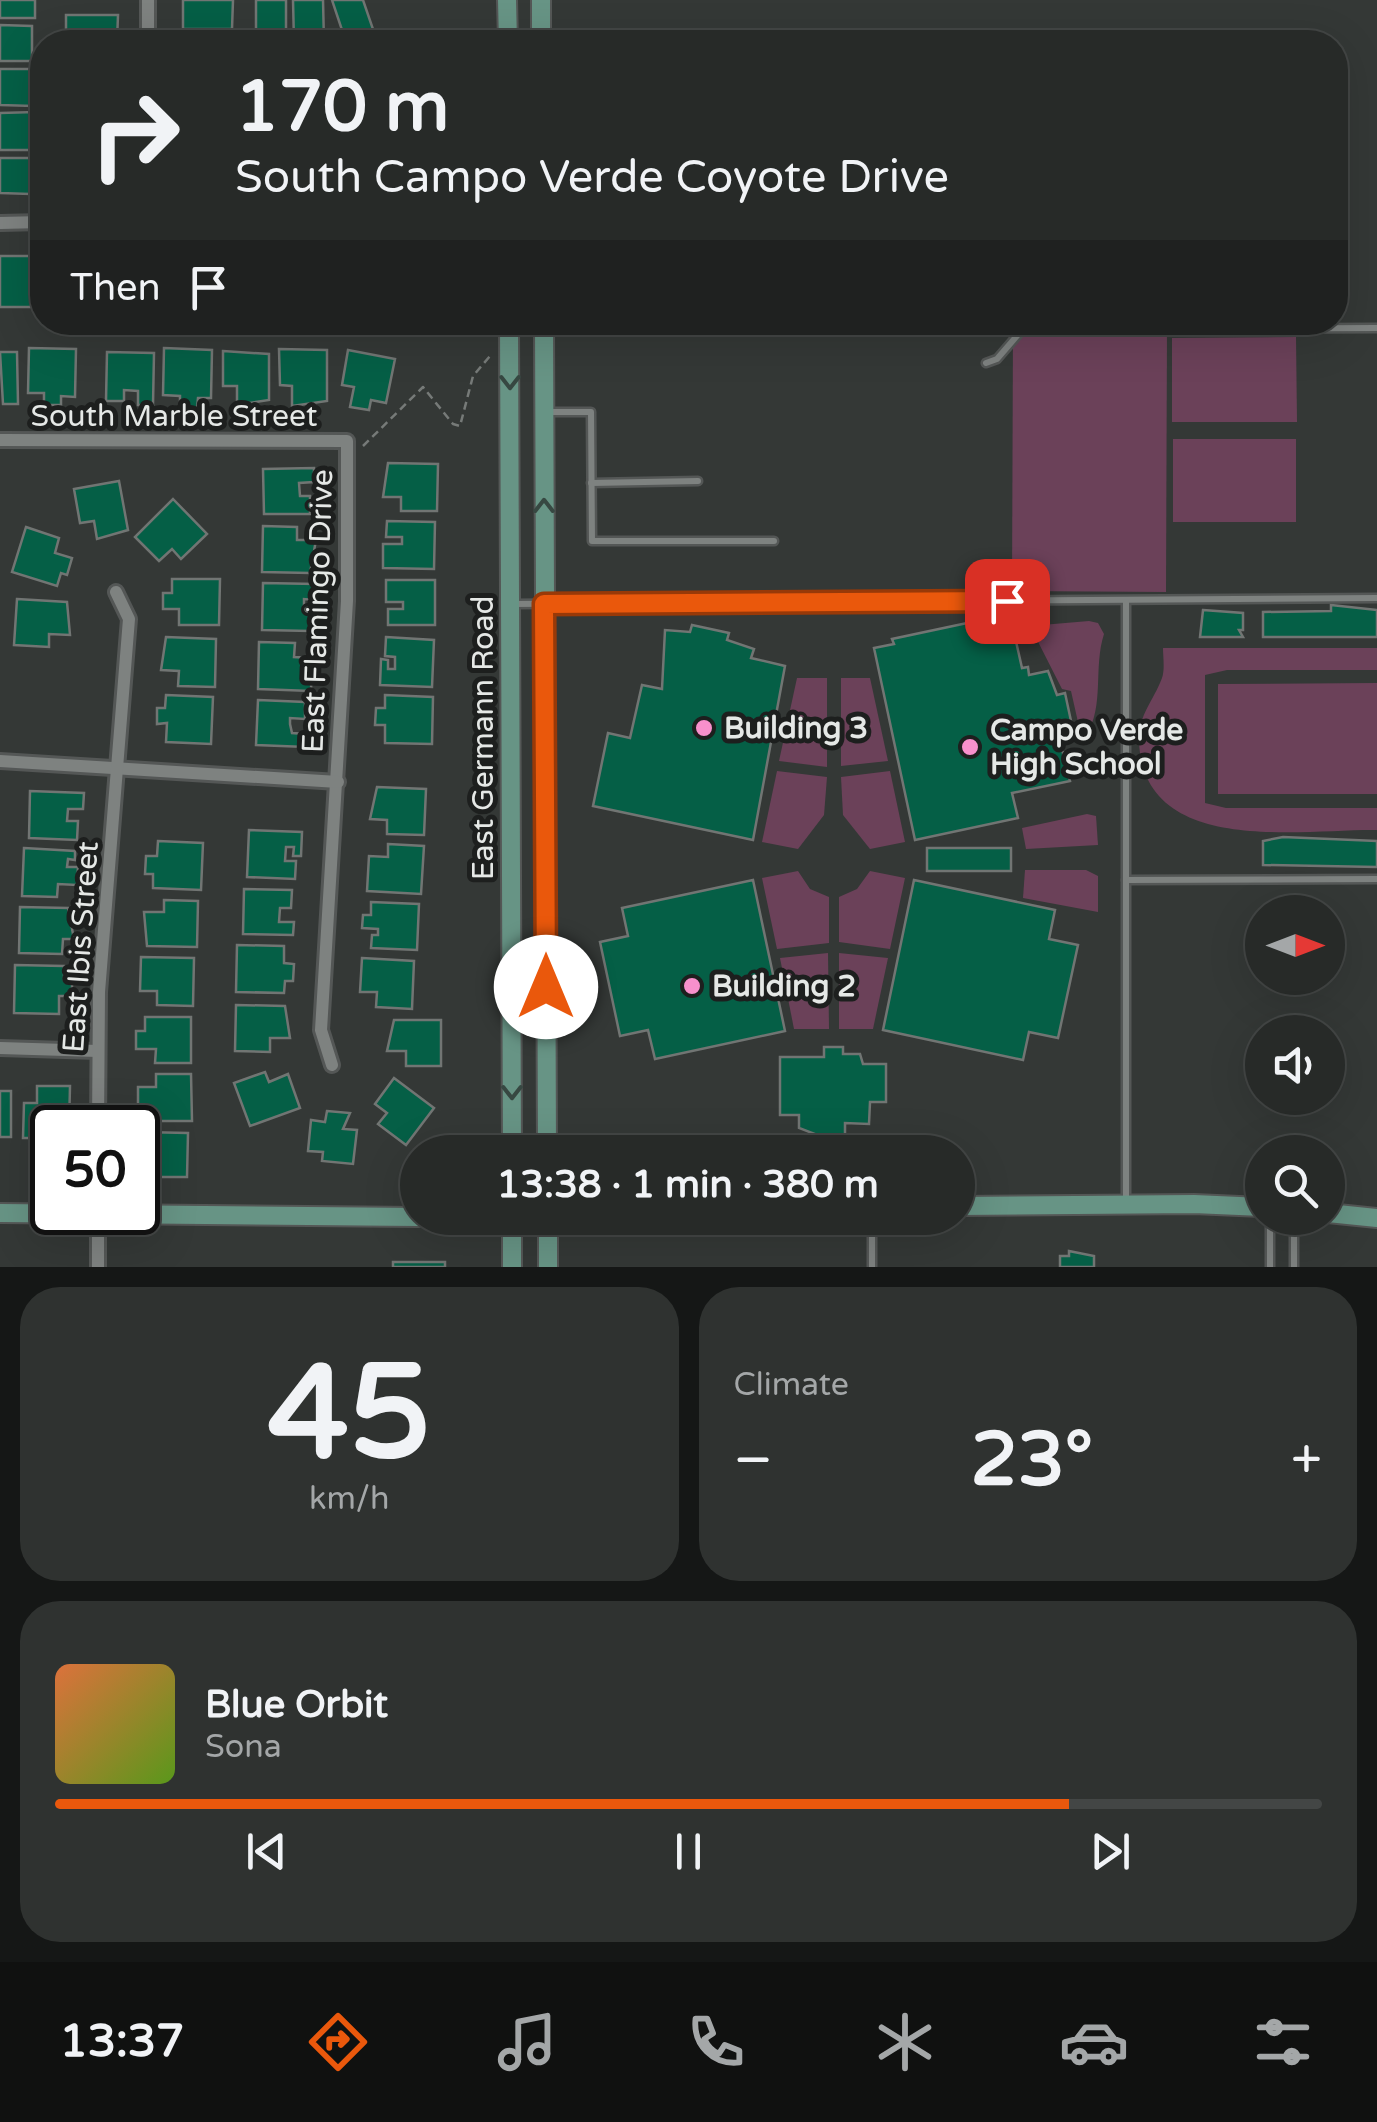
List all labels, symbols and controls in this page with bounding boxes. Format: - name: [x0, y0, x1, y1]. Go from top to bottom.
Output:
- text: 170 m: [235, 66, 449, 150]
- icon: right: [70, 70, 200, 200]
- text: South Campo Verde Coyote Drive: [235, 151, 949, 205]
- icon: arrive: [181, 260, 236, 315]
- text: Then: [70, 265, 161, 311]
- one-way arrow: [499, 374, 520, 390]
- street label: South Marble Street: [31, 398, 317, 435]
- street label: East Flamingo Drive: [295, 469, 341, 753]
- one-way arrow: [533, 497, 555, 512]
- pin: [965, 559, 1050, 644]
- icon: arrive: [980, 574, 1035, 629]
- street label: East Germann Road: [465, 596, 502, 880]
- place label: Building 3: [724, 710, 868, 747]
- place label: Campo Verde High School: [990, 712, 1183, 783]
- marker: Building 3: [693, 717, 715, 739]
- marker: Campo Verde High School: [959, 736, 981, 758]
- street label: East Ibis Street: [55, 840, 107, 1054]
- north arrow: [1245, 895, 1345, 995]
- map controls: [1245, 895, 1345, 1235]
- position arrow: [494, 935, 598, 1039]
- place label: Building 2: [712, 968, 856, 1005]
- marker: Building 2: [681, 975, 703, 997]
- button: sound: [1245, 1015, 1345, 1115]
- one-way arrow: [501, 1084, 523, 1100]
- speed limit sign: 50: [30, 1105, 160, 1235]
- button: search: [1245, 1135, 1345, 1235]
- text: 13:38 · 1 min · 380 m: [496, 1162, 879, 1208]
- text: 45: [268, 1337, 431, 1493]
- text: Climate: [734, 1366, 849, 1404]
- text: 23°: [971, 1415, 1093, 1505]
- text: −: [734, 1428, 773, 1494]
- text: +: [1291, 1428, 1322, 1494]
- text: km/h: [309, 1480, 389, 1518]
- text: Blue Orbit: [205, 1682, 388, 1728]
- text: Sona: [205, 1728, 282, 1766]
- icon: previous: [239, 1824, 294, 1879]
- icon: pause: [661, 1824, 716, 1879]
- icon: next: [1083, 1824, 1138, 1879]
- icon: directions: [303, 2007, 373, 2077]
- icon: music: [492, 2007, 562, 2077]
- icon: phone: [681, 2007, 751, 2077]
- icon: climate: [870, 2007, 940, 2077]
- icon: car: [1059, 2007, 1129, 2077]
- icon: filters: [1248, 2007, 1318, 2077]
- text: 13:37: [59, 2015, 184, 2069]

